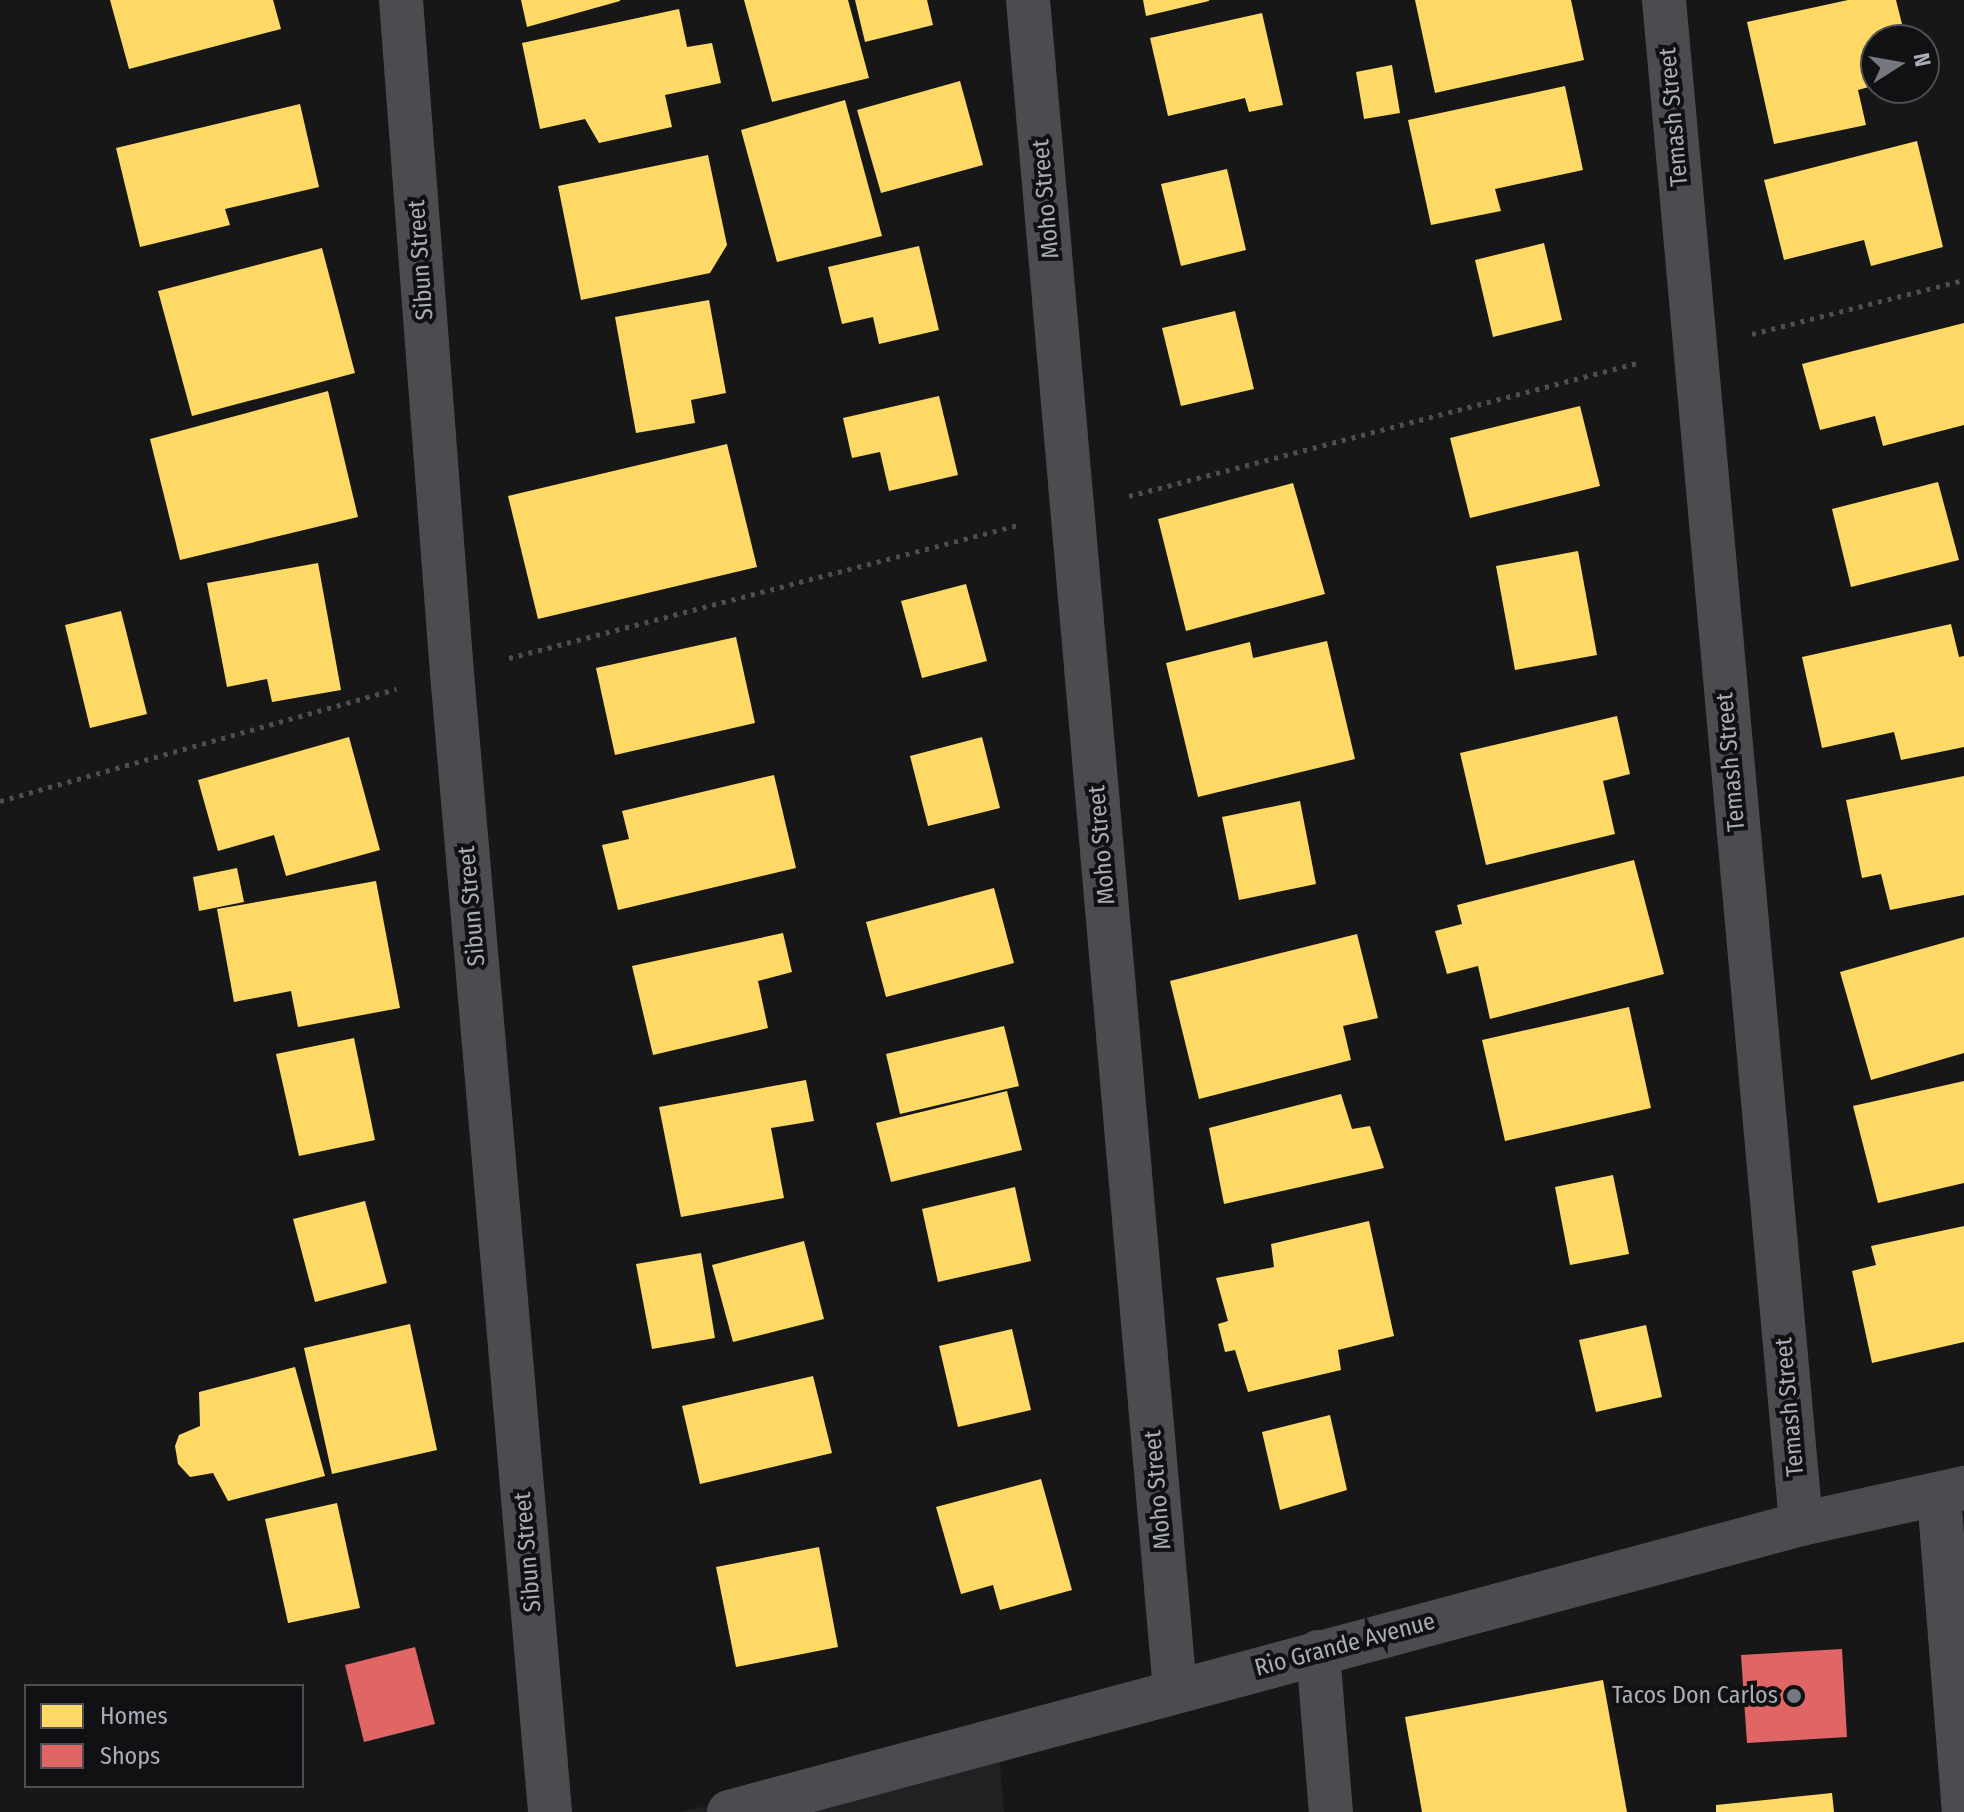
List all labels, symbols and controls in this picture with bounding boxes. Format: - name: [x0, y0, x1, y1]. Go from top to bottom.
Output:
- north arrow: [1860, 24, 1940, 104]
- street label: Temash Street: [1654, 46, 1694, 188]
- text: N: [1908, 51, 1937, 69]
- street label: Moho Street: [1026, 138, 1066, 260]
- street label: Sibun Street: [402, 199, 440, 321]
- street label: Temash Street: [1711, 691, 1751, 833]
- street label: Moho Street: [1082, 784, 1122, 906]
- street label: Sibun Street: [452, 845, 492, 967]
- street label: Temash Street: [1770, 1336, 1810, 1478]
- street label: Moho Street: [1138, 1429, 1178, 1551]
- street label: Sibun Street: [508, 1491, 548, 1613]
- street label: Rio Grande Avenue: [1252, 1607, 1438, 1683]
- place label: Tacos Don Carlos: [1612, 1682, 1778, 1710]
- legend: [24, 1684, 304, 1788]
- marker: Tacos Don Carlos: [1785, 1687, 1803, 1705]
- text: Homes: [100, 1702, 168, 1730]
- text: Shops: [100, 1742, 160, 1770]

